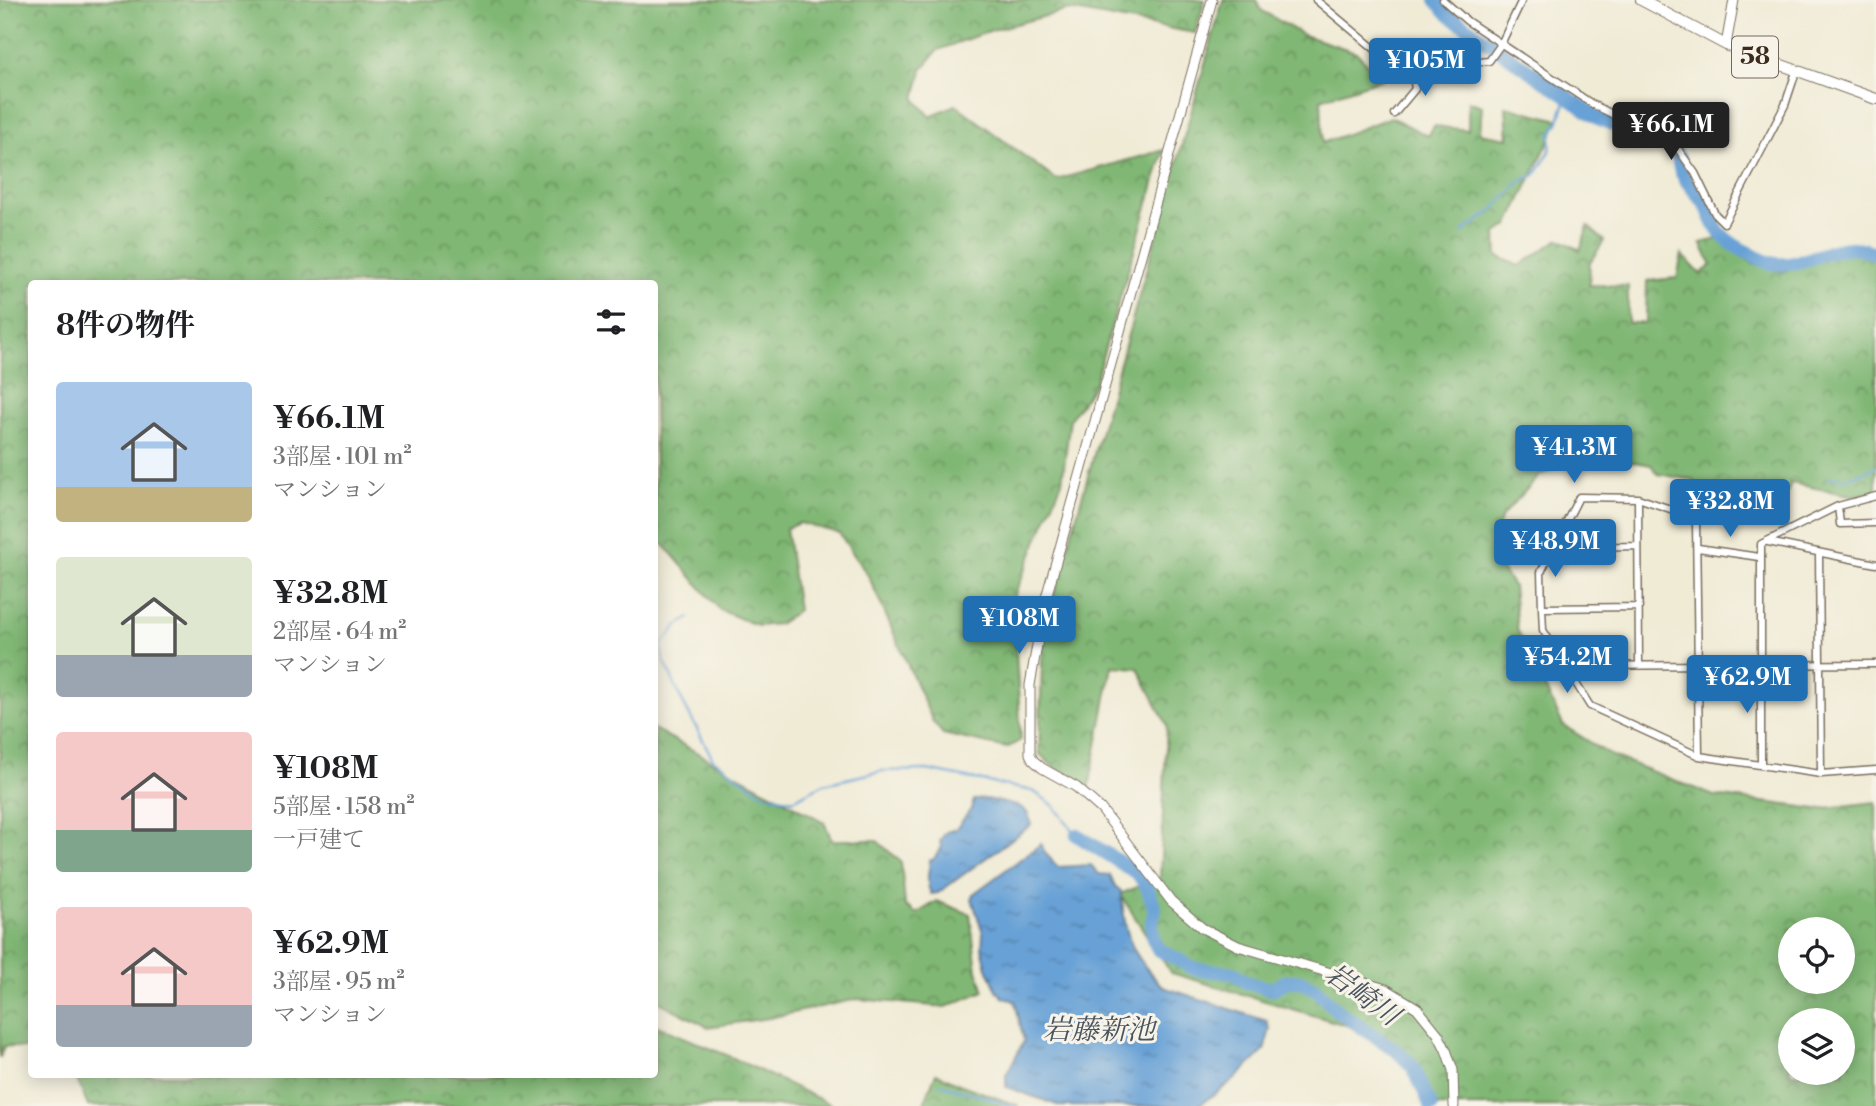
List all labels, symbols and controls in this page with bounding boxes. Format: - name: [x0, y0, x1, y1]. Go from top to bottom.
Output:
- road number: 58: [1732, 36, 1778, 78]
- pin: ¥105M: [1376, 38, 1474, 98]
- text: ¥105M: [1385, 47, 1465, 75]
- pin: ¥66.1M: [1614, 102, 1728, 162]
- text: ¥66.1M: [1628, 111, 1714, 139]
- icon: filters: [592, 303, 630, 341]
- text: 8件の物件: [56, 307, 195, 345]
- text: ¥66.1M: [273, 400, 384, 438]
- icon: home: [112, 410, 196, 494]
- pin: ¥41.3M: [1517, 426, 1631, 485]
- text: ¥41.3M: [1531, 434, 1617, 462]
- text: 3部屋 · 101 m²: [273, 443, 412, 471]
- text: マンション: [273, 476, 387, 504]
- pin: ¥32.8M: [1673, 480, 1787, 539]
- text: ¥32.8M: [1686, 488, 1774, 516]
- pin: ¥48.9M: [1498, 520, 1612, 579]
- text: ¥48.9M: [1510, 528, 1600, 556]
- text: ¥32.8M: [273, 575, 388, 613]
- icon: home: [112, 585, 196, 669]
- pin: ¥108M: [970, 596, 1068, 656]
- text: ¥108M: [979, 605, 1059, 633]
- text: 2部屋 · 64 m²: [273, 618, 406, 646]
- pin: ¥54.2M: [1510, 636, 1624, 695]
- text: ¥54.2M: [1522, 644, 1612, 672]
- text: マンション: [273, 651, 387, 679]
- pin: ¥62.9M: [1690, 656, 1804, 715]
- text: ¥62.9M: [1703, 664, 1791, 692]
- text: ¥108M: [273, 750, 378, 788]
- icon: home: [112, 760, 196, 844]
- text: 5部屋 · 158 m²: [273, 793, 415, 821]
- text: 一戸建て: [273, 826, 365, 854]
- map controls: [1778, 917, 1855, 1085]
- button: locate: [1778, 917, 1855, 994]
- text: ¥62.9M: [273, 925, 389, 963]
- icon: home: [112, 935, 196, 1019]
- water label: 岩崎川: [1318, 956, 1409, 1036]
- text: 3部屋 · 95 m²: [273, 968, 405, 996]
- text: マンション: [273, 1001, 387, 1029]
- button: layers: [1778, 1008, 1855, 1085]
- water label: 岩藤新池: [1043, 1013, 1158, 1048]

